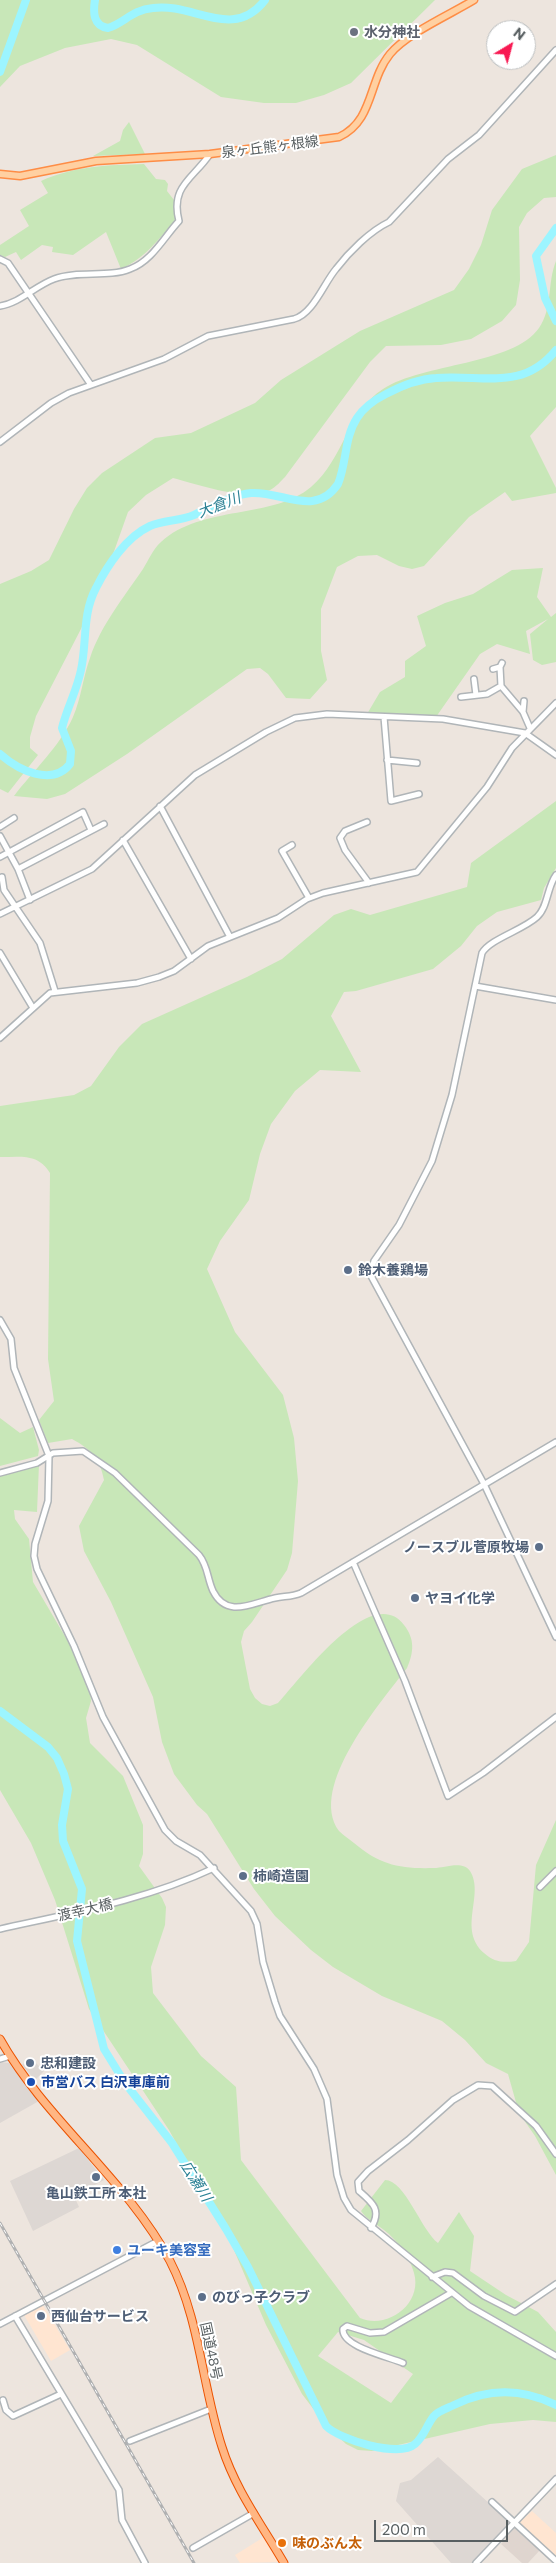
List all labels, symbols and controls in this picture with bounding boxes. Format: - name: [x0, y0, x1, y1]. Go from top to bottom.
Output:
- north arrow: [486, 20, 536, 70]
- text: N: [510, 23, 529, 43]
- place label: 水分神社: [364, 24, 420, 40]
- marker: 水分神社: [348, 26, 360, 38]
- street label: 泉ヶ丘熊ヶ根線: [220, 133, 320, 161]
- water label: 大倉川: [195, 489, 243, 521]
- place label: 鈴木養鶏場: [358, 1262, 428, 1278]
- marker: 鈴木養鶏場: [342, 1264, 354, 1276]
- place label: ノースブル菅原牧場: [403, 1539, 529, 1555]
- marker: ノースブル菅原牧場: [533, 1541, 545, 1553]
- place label: ヤヨイ化学: [425, 1590, 495, 1606]
- marker: ヤヨイ化学: [409, 1592, 421, 1604]
- place label: 柿崎造園: [253, 1868, 309, 1884]
- marker: 柿崎造園: [237, 1870, 249, 1882]
- street label: 渡幸大橋: [56, 1896, 114, 1924]
- place label: 忠和建設: [40, 2055, 96, 2071]
- marker: 忠和建設: [24, 2057, 36, 2069]
- place label: 市営バス 白沢車庫前: [41, 2074, 170, 2090]
- marker: 市営バス 白沢車庫前: [25, 2076, 37, 2088]
- water label: 広瀬川: [176, 2157, 216, 2205]
- marker: 亀山鉄工所 本社: [90, 2171, 102, 2183]
- place label: 亀山鉄工所 本社: [46, 2185, 146, 2201]
- place label: ユーキ美容室: [127, 2242, 211, 2258]
- marker: ユーキ美容室: [111, 2244, 123, 2256]
- place label: のびっ子クラブ: [212, 2289, 310, 2305]
- marker: のびっ子クラブ: [196, 2291, 208, 2303]
- place label: 西仙台サービス: [51, 2308, 149, 2324]
- marker: 西仙台サービス: [35, 2310, 47, 2322]
- street label: 国道48号: [197, 2320, 225, 2382]
- scale bar: [376, 2510, 510, 2542]
- text: 200 m: [382, 2520, 426, 2538]
- place label: 味のぶん太: [292, 2535, 362, 2551]
- marker: 味のぶん太: [276, 2537, 288, 2549]

